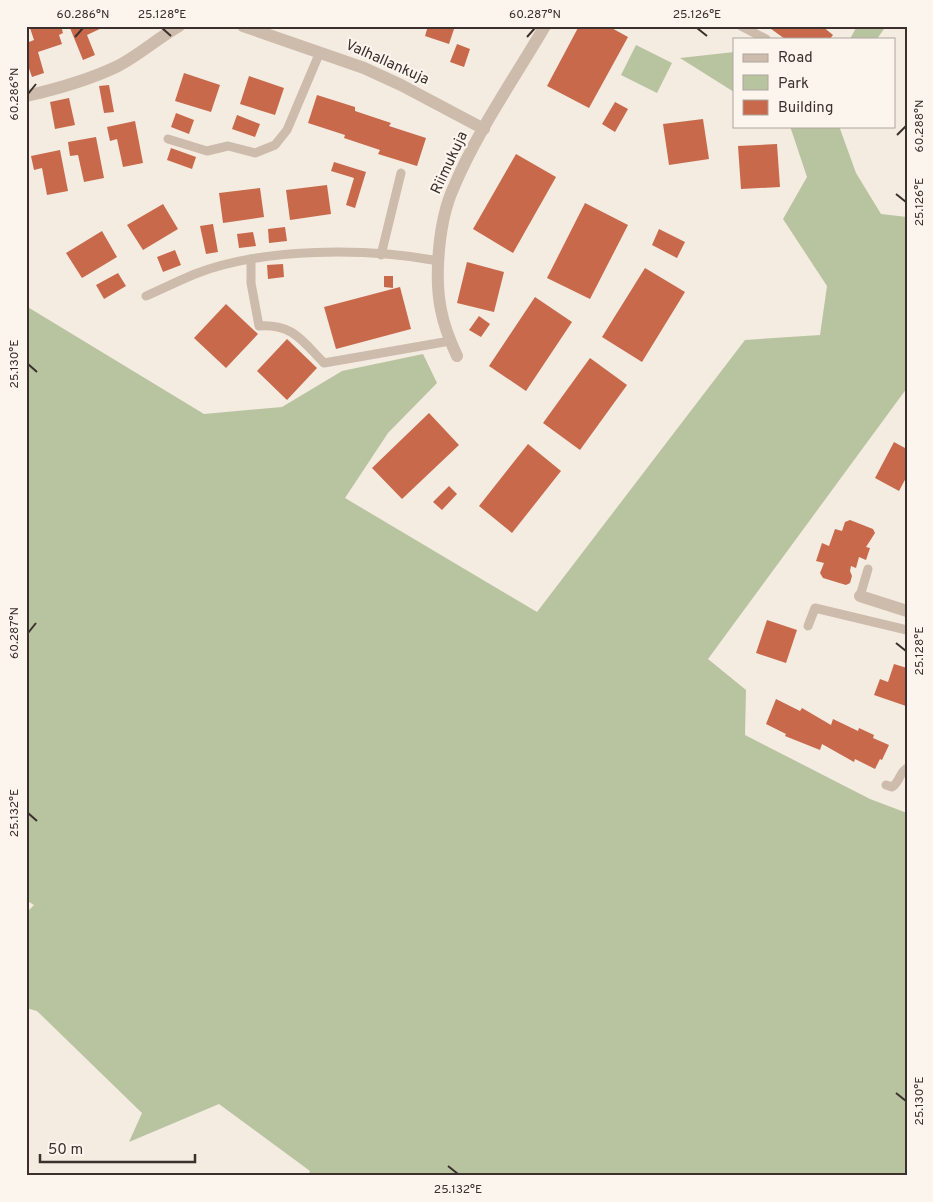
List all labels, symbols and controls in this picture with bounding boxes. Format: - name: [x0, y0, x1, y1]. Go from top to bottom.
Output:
- text: 60.286°N: [57, 7, 109, 23]
- text: 25.128°E: [138, 7, 186, 23]
- text: 60.287°N: [509, 7, 561, 23]
- text: 25.126°E: [673, 7, 721, 23]
- street label: Valhallankuja: [342, 36, 432, 90]
- legend: [733, 38, 896, 128]
- text: Road: [778, 49, 813, 68]
- text: 60.286°N: [7, 68, 23, 120]
- text: Park: [778, 75, 809, 94]
- text: Building: [778, 99, 833, 118]
- text: 60.288°N: [912, 100, 928, 152]
- street label: Riimukuja: [427, 129, 473, 197]
- text: 25.126°E: [912, 178, 928, 226]
- text: 25.130°E: [7, 340, 23, 388]
- text: 60.287°N: [7, 607, 23, 659]
- text: 25.128°E: [912, 627, 928, 675]
- text: 25.132°E: [7, 789, 23, 837]
- text: 25.130°E: [912, 1077, 928, 1125]
- scale bar: [40, 1132, 195, 1164]
- text: 50 m: [48, 1141, 83, 1160]
- text: 25.132°E: [434, 1182, 482, 1198]

